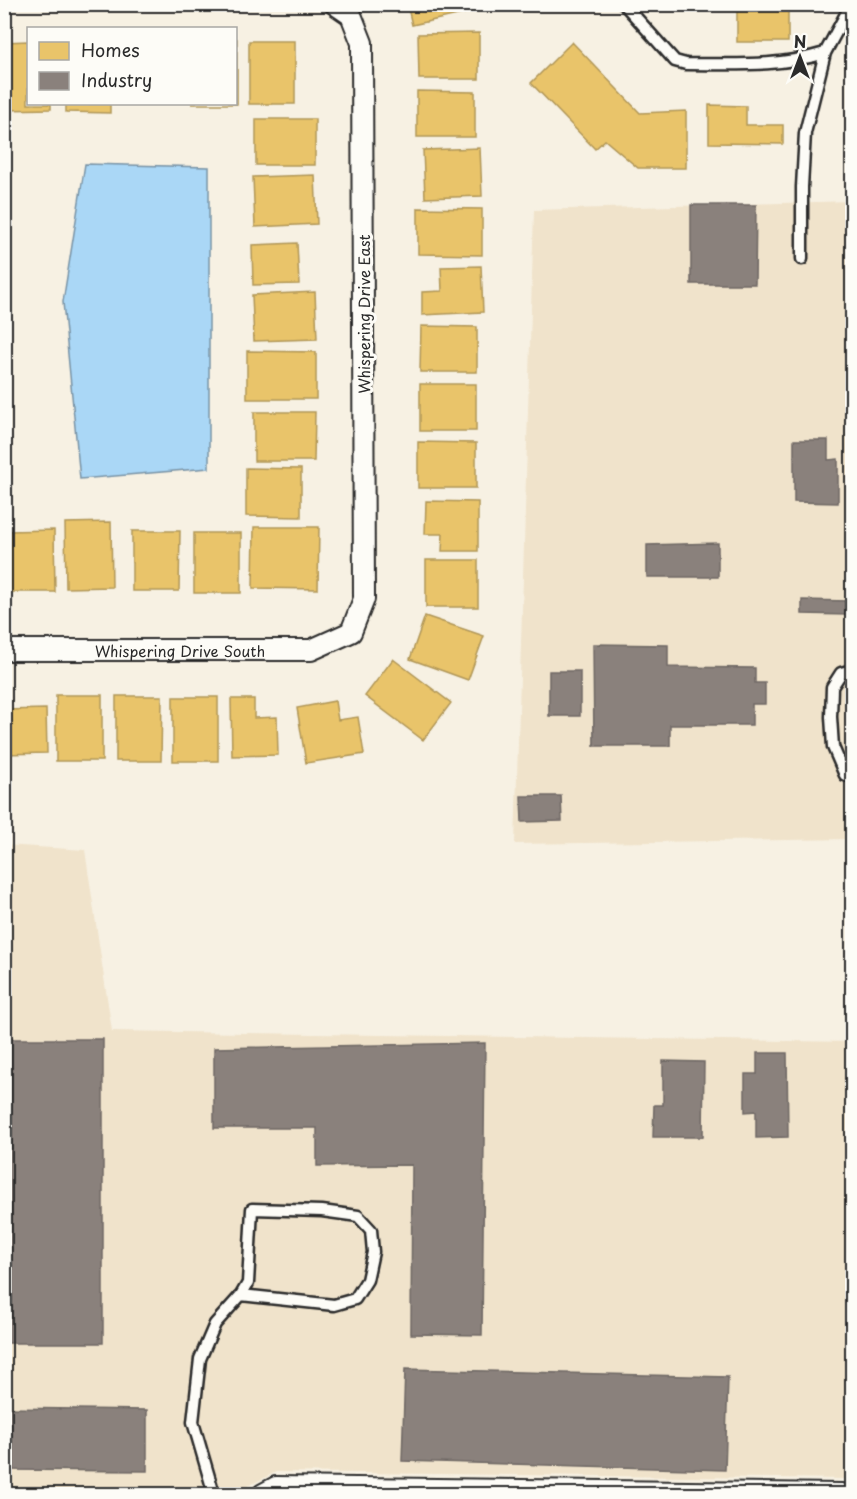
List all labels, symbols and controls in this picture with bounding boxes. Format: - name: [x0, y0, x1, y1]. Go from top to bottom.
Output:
- legend: [27, 27, 237, 105]
- north arrow: [770, 27, 830, 87]
- text: N: [794, 29, 806, 53]
- text: Homes: [81, 36, 139, 63]
- text: Industry: [81, 66, 152, 93]
- street label: Whispering Drive East: [352, 234, 375, 394]
- street label: Whispering Drive South: [95, 639, 265, 662]

